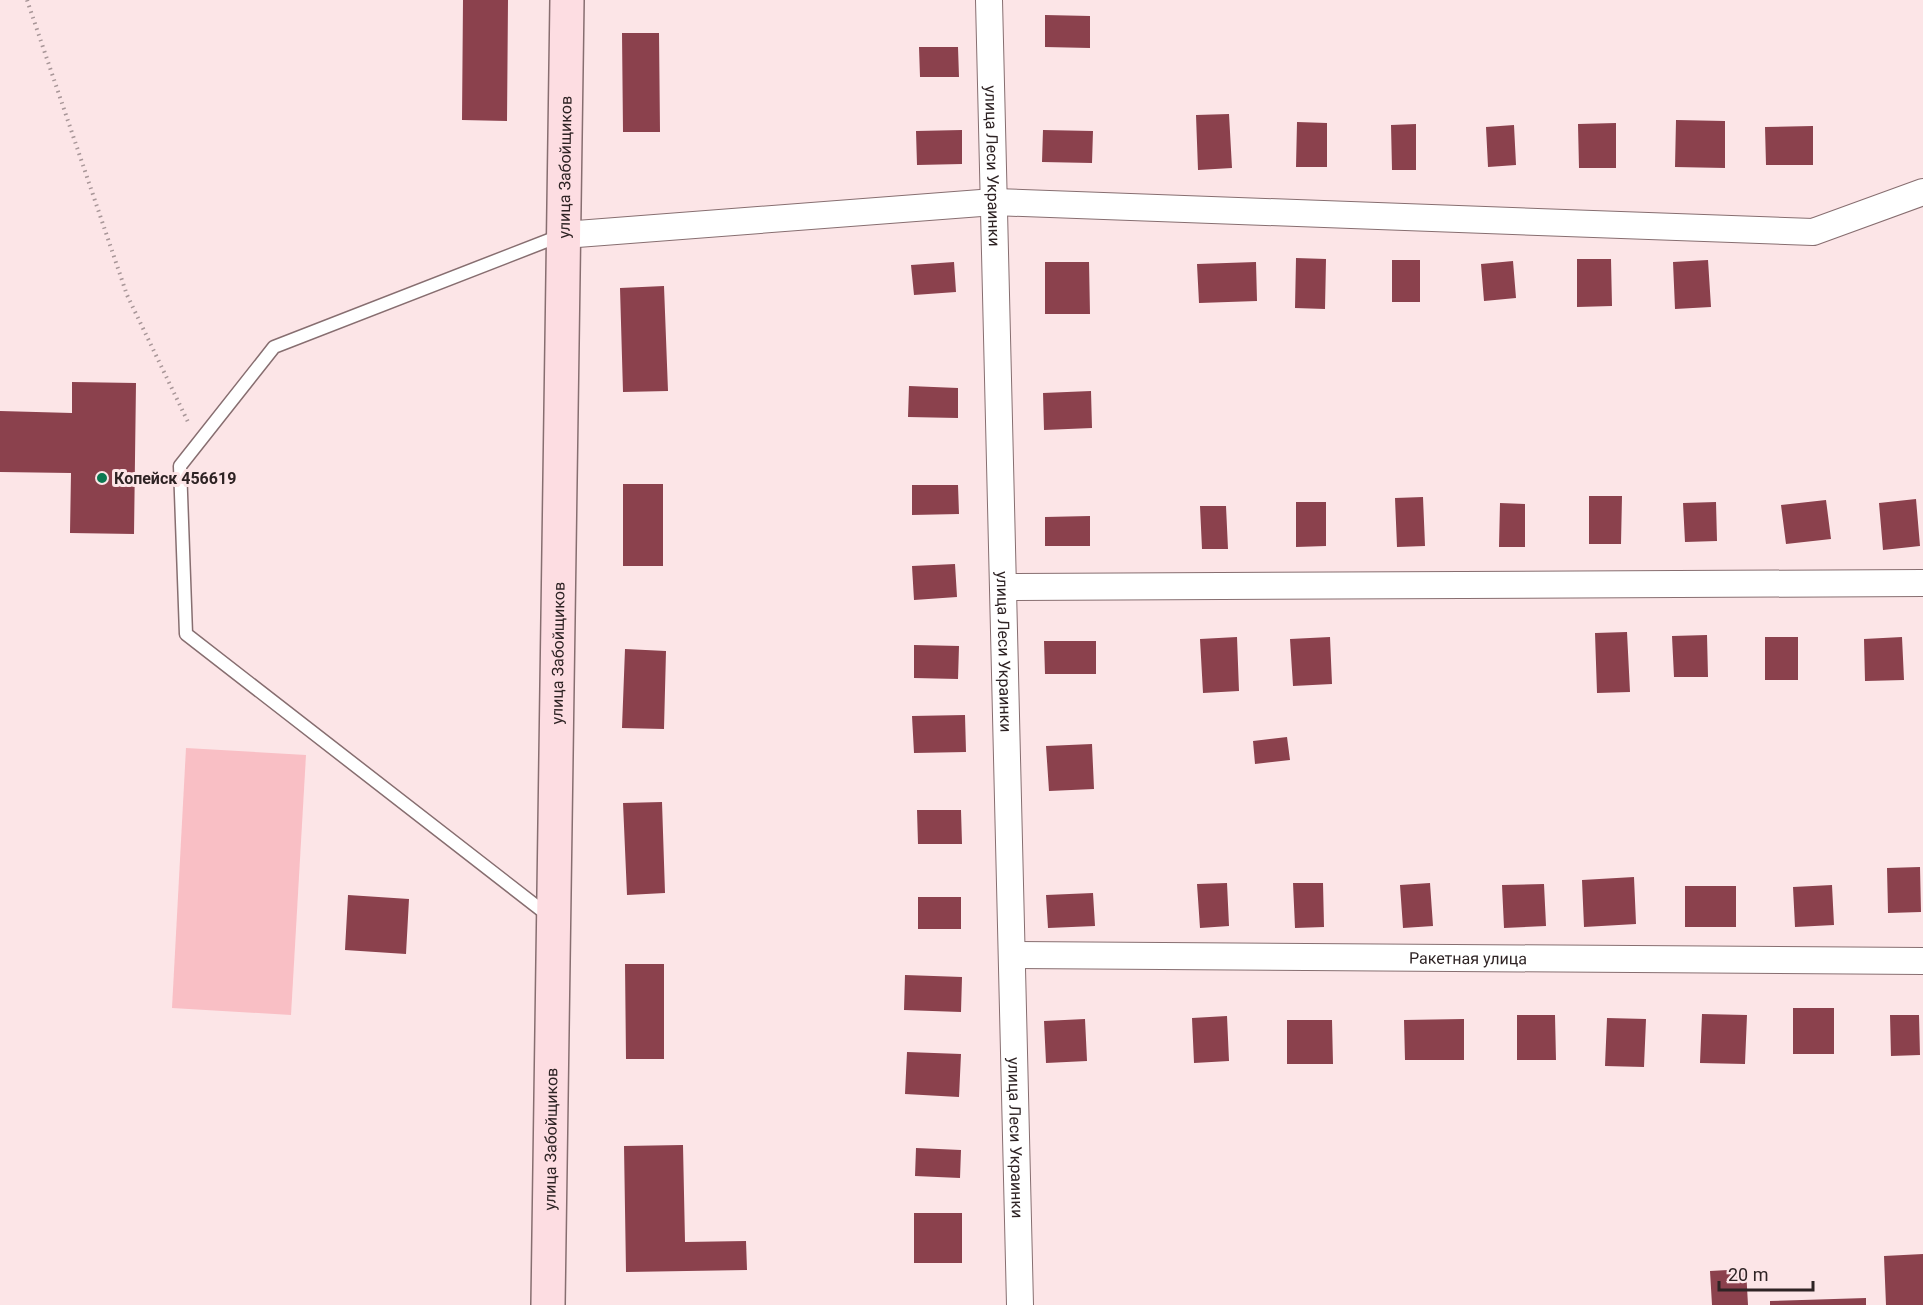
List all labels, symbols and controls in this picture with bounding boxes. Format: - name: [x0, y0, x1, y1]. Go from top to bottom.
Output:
- street label: улица Леси Украинки: [982, 85, 1004, 247]
- street label: улица Забойщиков: [554, 96, 575, 239]
- place label: Копейск 456619: [114, 469, 236, 488]
- marker: Копейск 456619: [95, 471, 109, 485]
- street label: улица Леси Украинки: [993, 571, 1016, 733]
- street label: улица Забойщиков: [547, 582, 568, 724]
- street label: Ракетная улица: [1409, 948, 1527, 968]
- street label: улица Леси Украинки: [1005, 1057, 1027, 1219]
- street label: улица Забойщиков: [540, 1068, 561, 1210]
- scale bar: [1719, 1254, 1814, 1292]
- text: 20 m: [1728, 1264, 1768, 1285]

